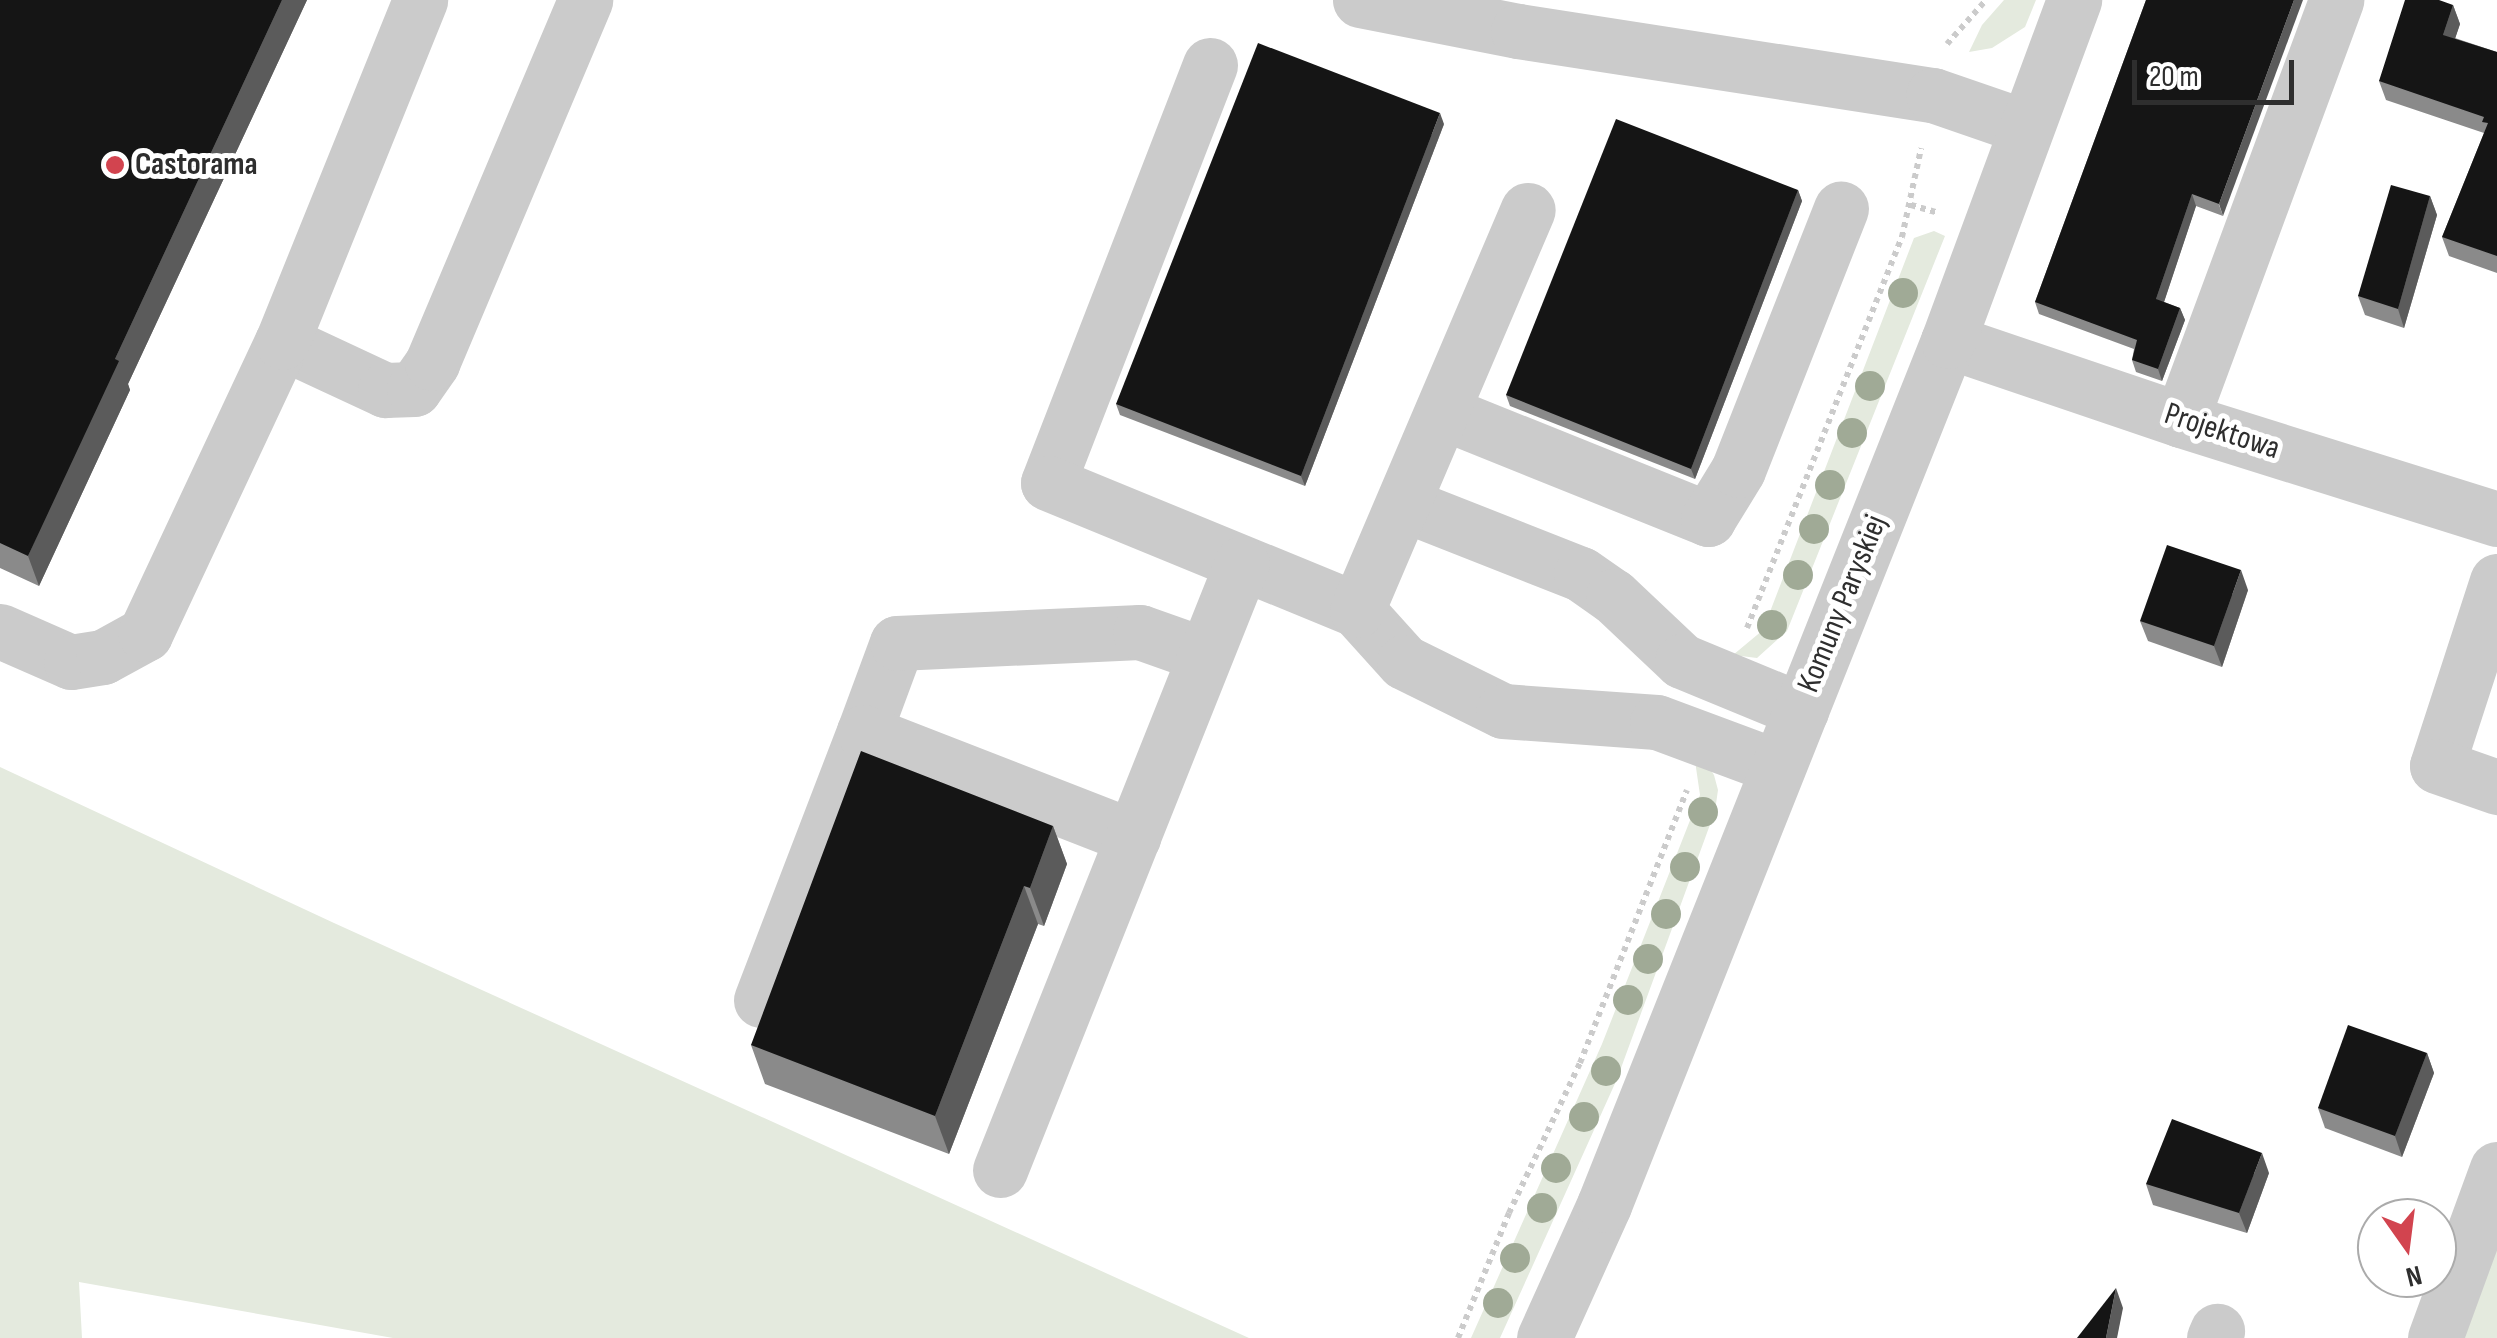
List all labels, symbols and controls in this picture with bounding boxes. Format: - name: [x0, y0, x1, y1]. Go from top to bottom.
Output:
- scale bar: [2137, 40, 2300, 102]
- text: 20 m: [2149, 59, 2199, 95]
- place label: Castorama: [135, 146, 258, 184]
- marker: Castorama: [104, 154, 126, 176]
- street label: Projektowa: [2160, 395, 2284, 469]
- street label: Komuny Paryskiej: [1790, 510, 1896, 698]
- north arrow: [2357, 1198, 2457, 1298]
- text: N: [2403, 1258, 2425, 1293]

